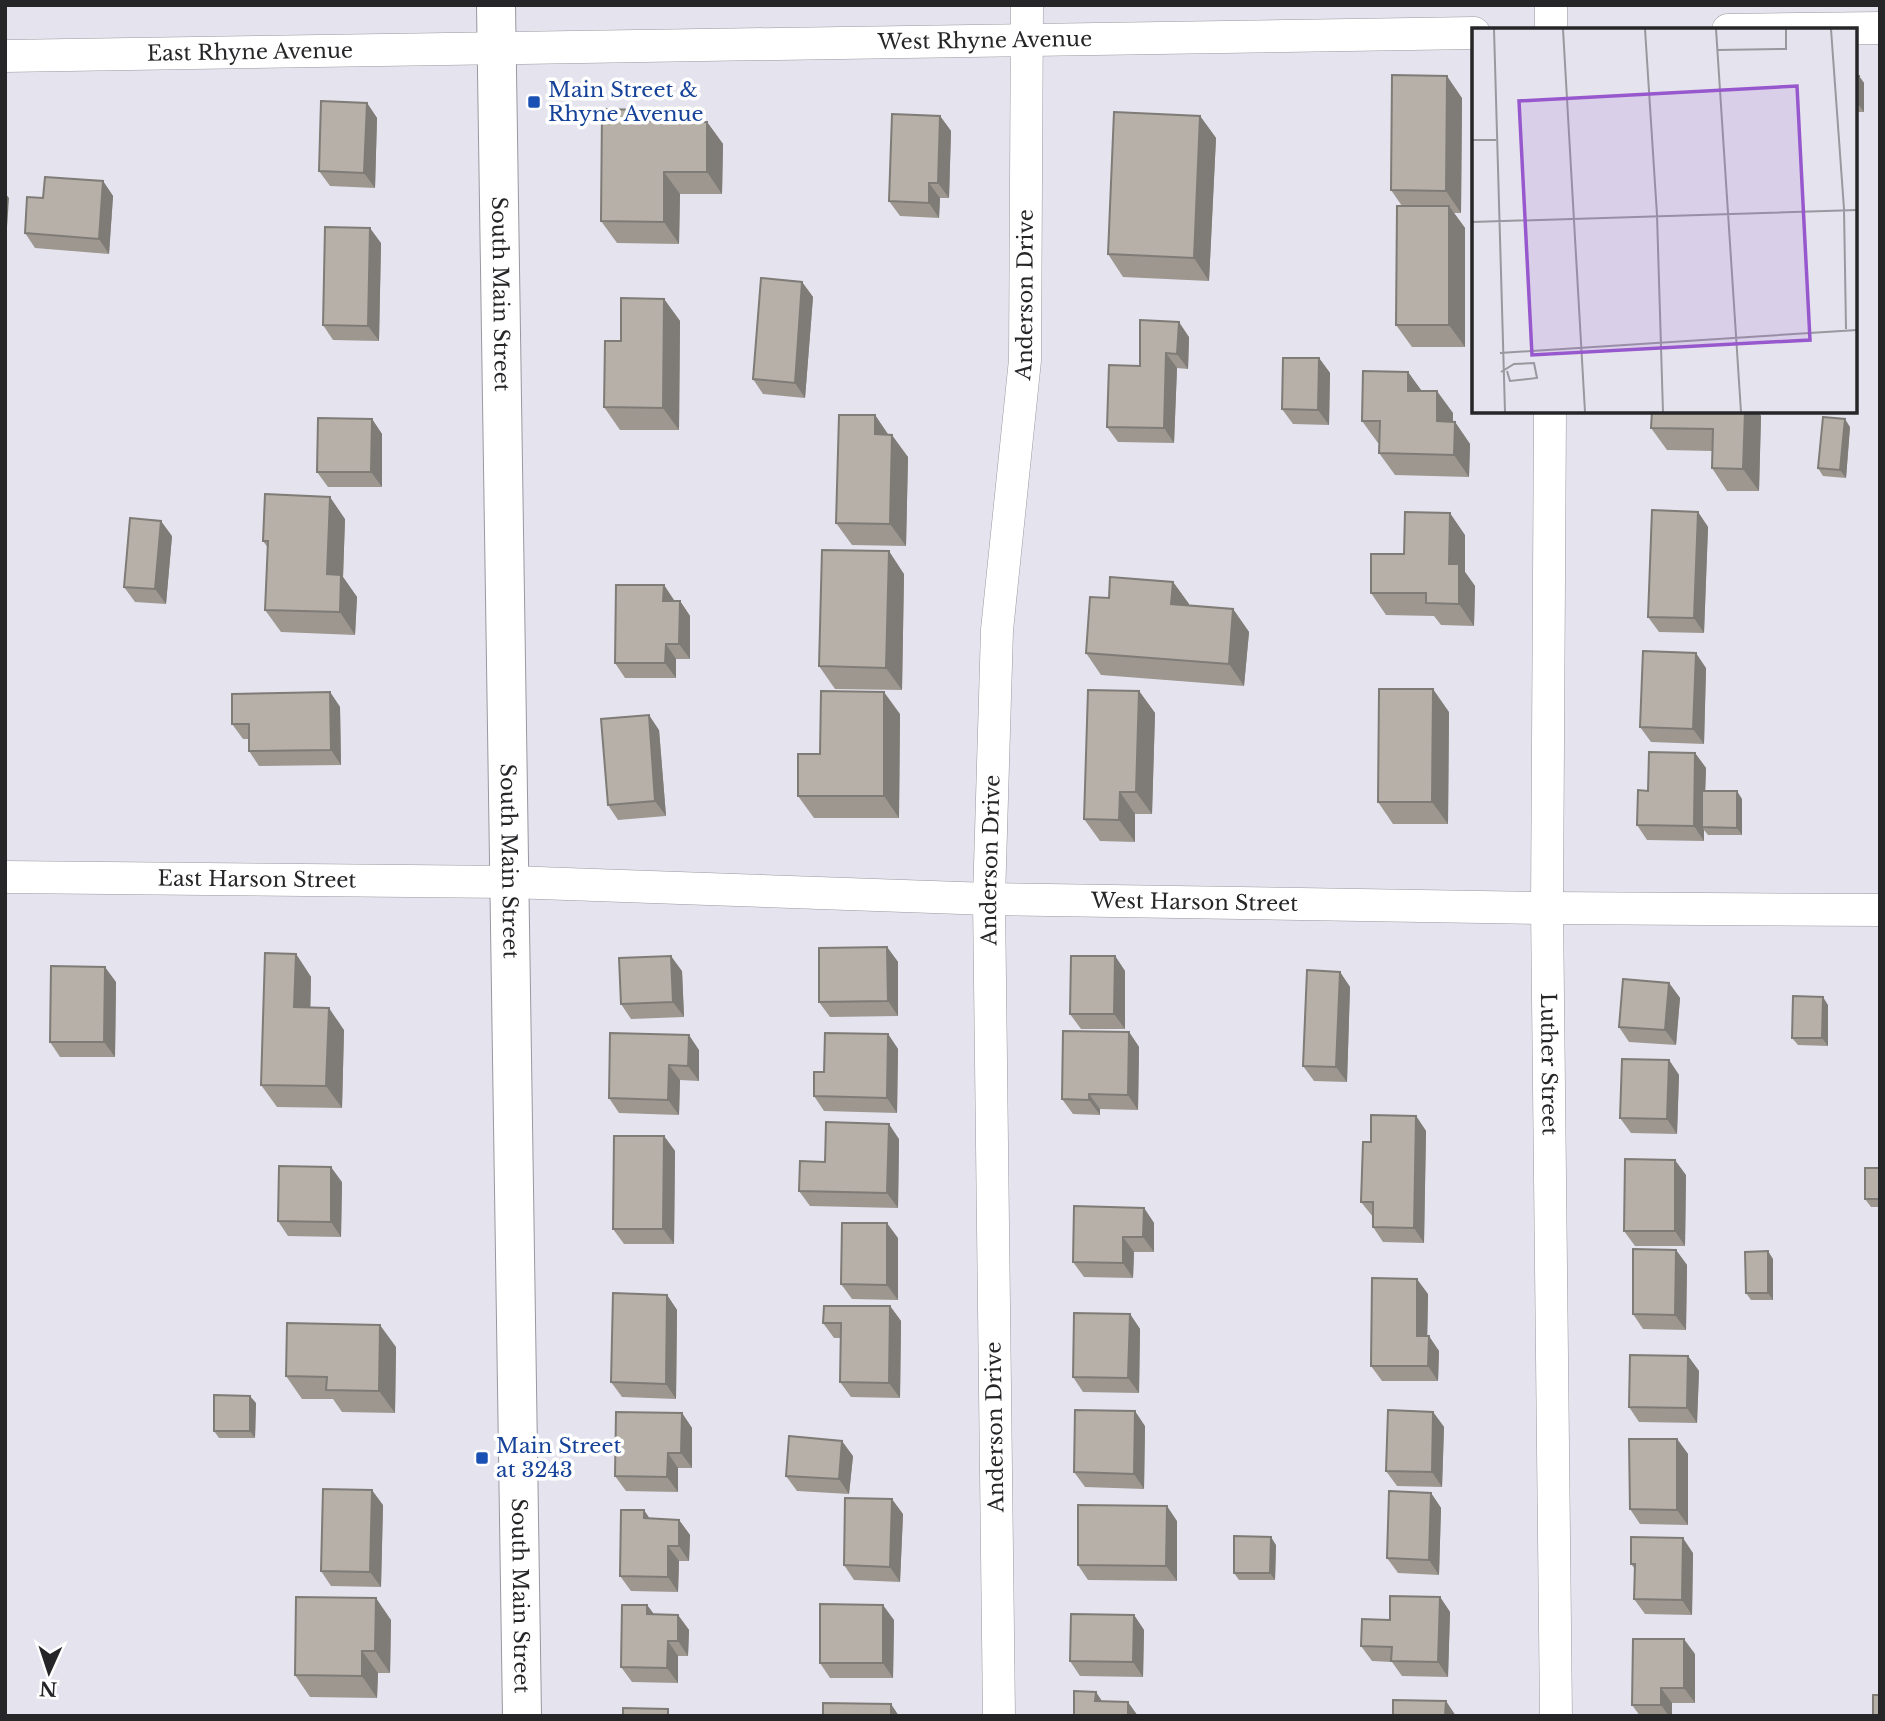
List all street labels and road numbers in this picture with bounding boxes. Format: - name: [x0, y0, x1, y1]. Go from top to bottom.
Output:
- street label: West Rhyne Avenue: [876, 26, 1092, 55]
- street label: East Rhyne Avenue: [147, 38, 353, 67]
- street label: South Main Street: [486, 196, 515, 392]
- street label: Anderson Drive: [1010, 209, 1039, 382]
- street label: South Main Street: [495, 763, 523, 959]
- street label: Anderson Drive: [976, 774, 1006, 947]
- street label: East Harson Street: [158, 866, 356, 893]
- street label: West Harson Street: [1090, 888, 1298, 917]
- street label: Luther Street: [1535, 993, 1563, 1135]
- street label: Anderson Drive: [981, 1341, 1010, 1514]
- street label: South Main Street: [506, 1498, 535, 1694]

